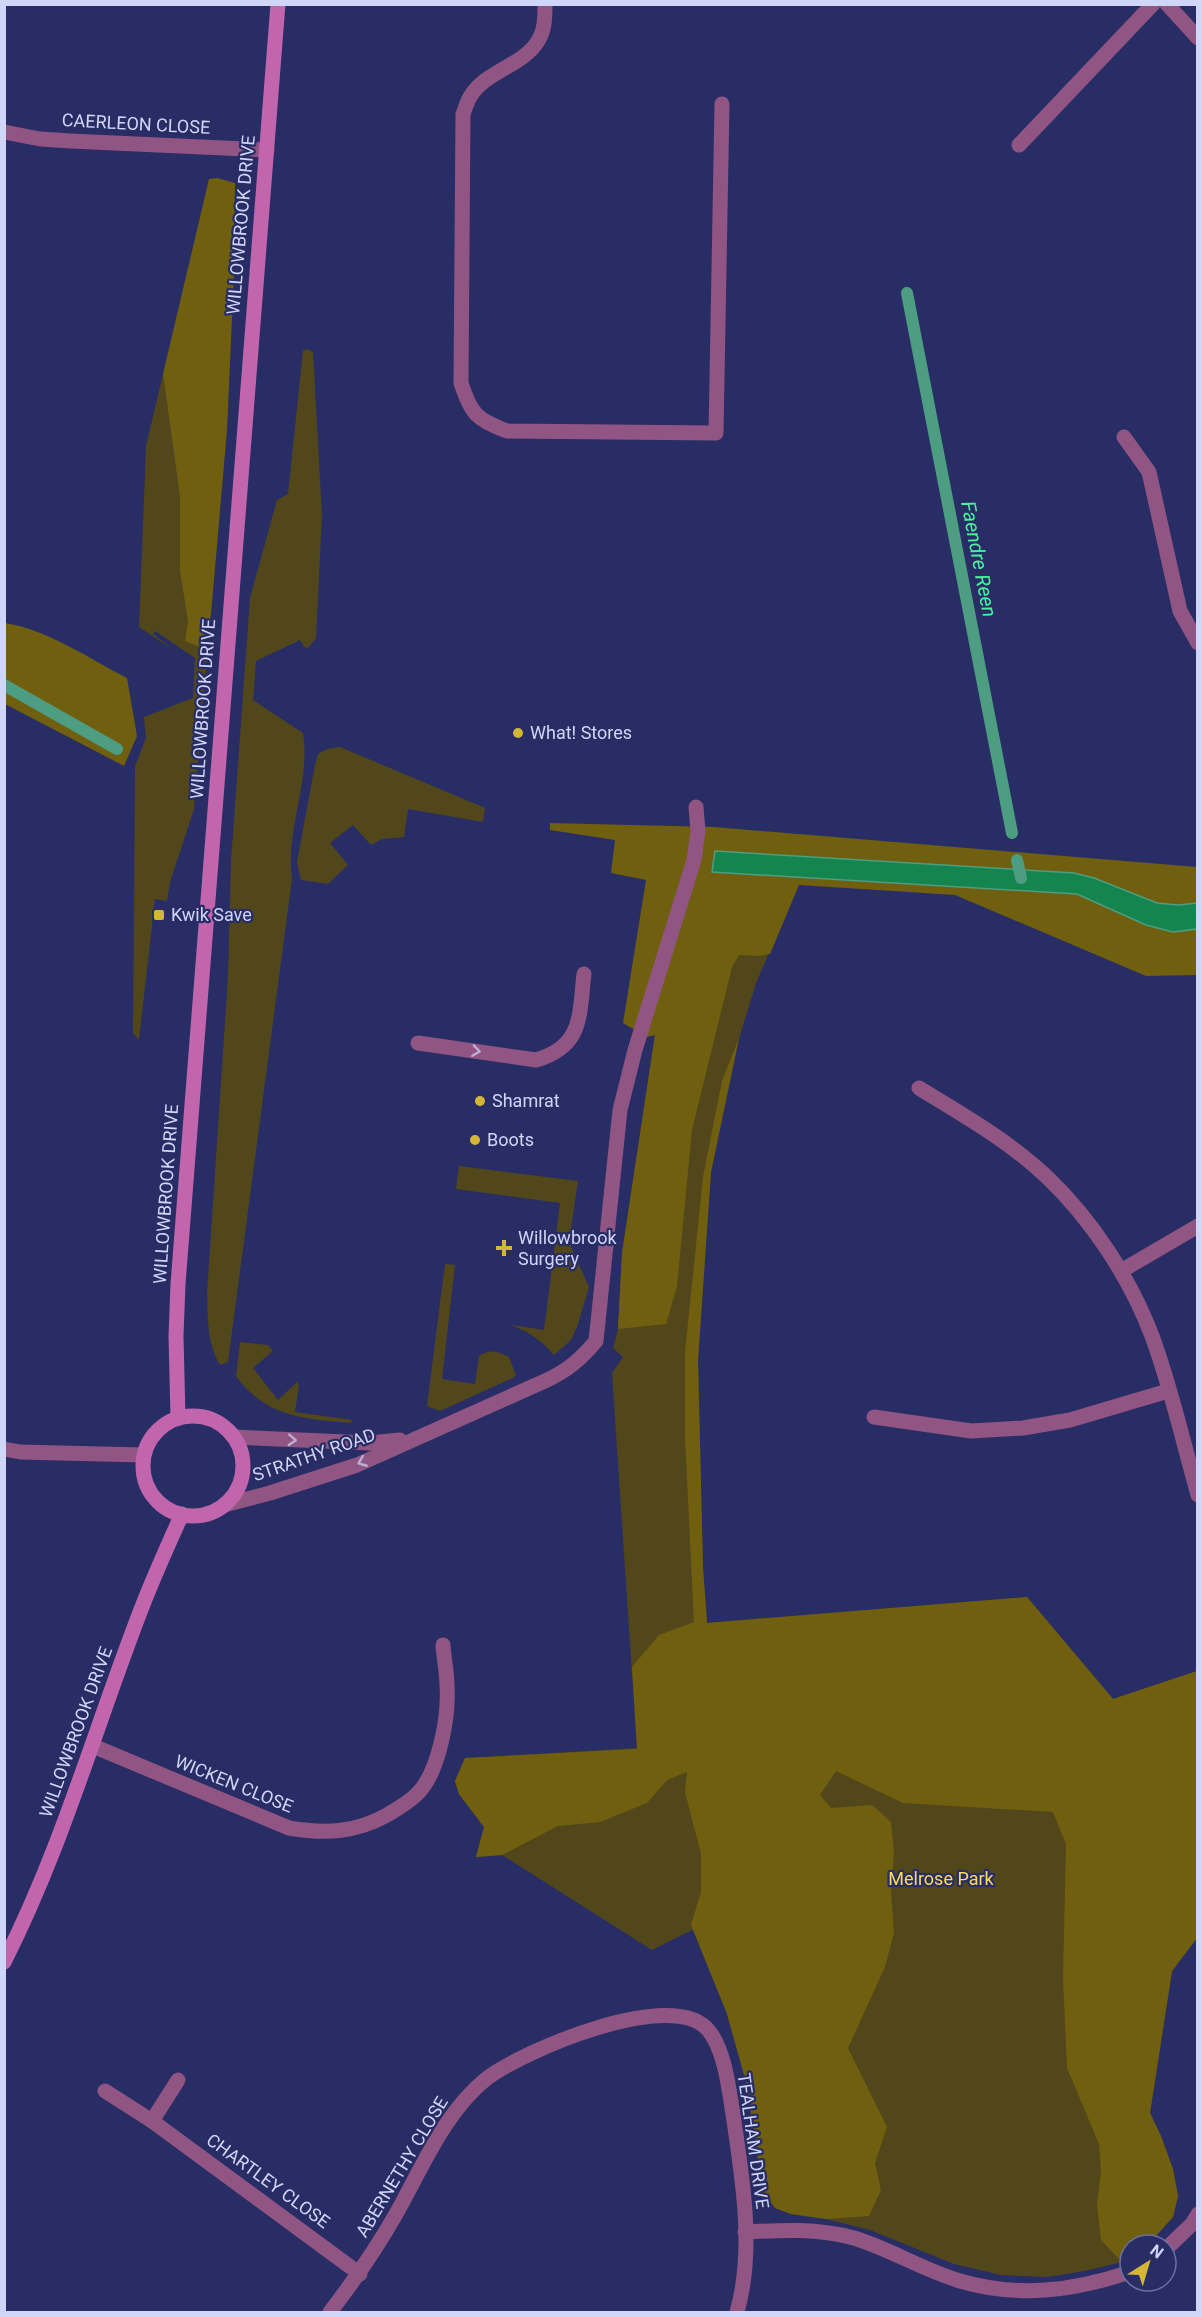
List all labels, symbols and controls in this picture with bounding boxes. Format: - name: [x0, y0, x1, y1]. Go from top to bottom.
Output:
- street label: CAERLEON CLOSE: [61, 109, 211, 138]
- street label: WILLOWBROOK DRIVE: [222, 134, 259, 316]
- water label: Faendre Reen: [956, 499, 1002, 619]
- street label: WILLOWBROOK DRIVE: [186, 618, 219, 800]
- place label: What! Stores: [530, 722, 632, 743]
- marker: What! Stores: [511, 726, 525, 740]
- place label: Kwik Save: [171, 904, 252, 925]
- marker: Kwik Save: [152, 908, 166, 922]
- one-way arrow: [472, 1045, 481, 1057]
- place label: Shamrat: [492, 1090, 560, 1111]
- marker: Shamrat: [473, 1094, 487, 1108]
- street label: WILLOWBROOK DRIVE: [149, 1103, 182, 1285]
- place label: Boots: [487, 1129, 534, 1150]
- marker: Boots: [468, 1133, 482, 1147]
- place label: Willowbrook Surgery: [518, 1227, 617, 1269]
- marker: Willowbrook Surgery: [495, 1239, 513, 1257]
- street label: STRATHY ROAD: [250, 1424, 378, 1485]
- one-way arrow: [288, 1433, 297, 1446]
- one-way arrow: [357, 1455, 368, 1467]
- street label: WILLOWBROOK DRIVE: [35, 1643, 116, 1820]
- street label: WICKEN CLOSE: [172, 1750, 296, 1817]
- park label: Melrose Park: [888, 1868, 995, 1889]
- street label: TEALHAM DRIVE: [734, 2072, 773, 2210]
- street label: ABERNETHY CLOSE: [351, 2093, 452, 2241]
- street label: CHARTLEY CLOSE: [203, 2129, 334, 2232]
- north arrow: [1118, 2233, 1178, 2293]
- text: N: [1146, 2240, 1167, 2262]

